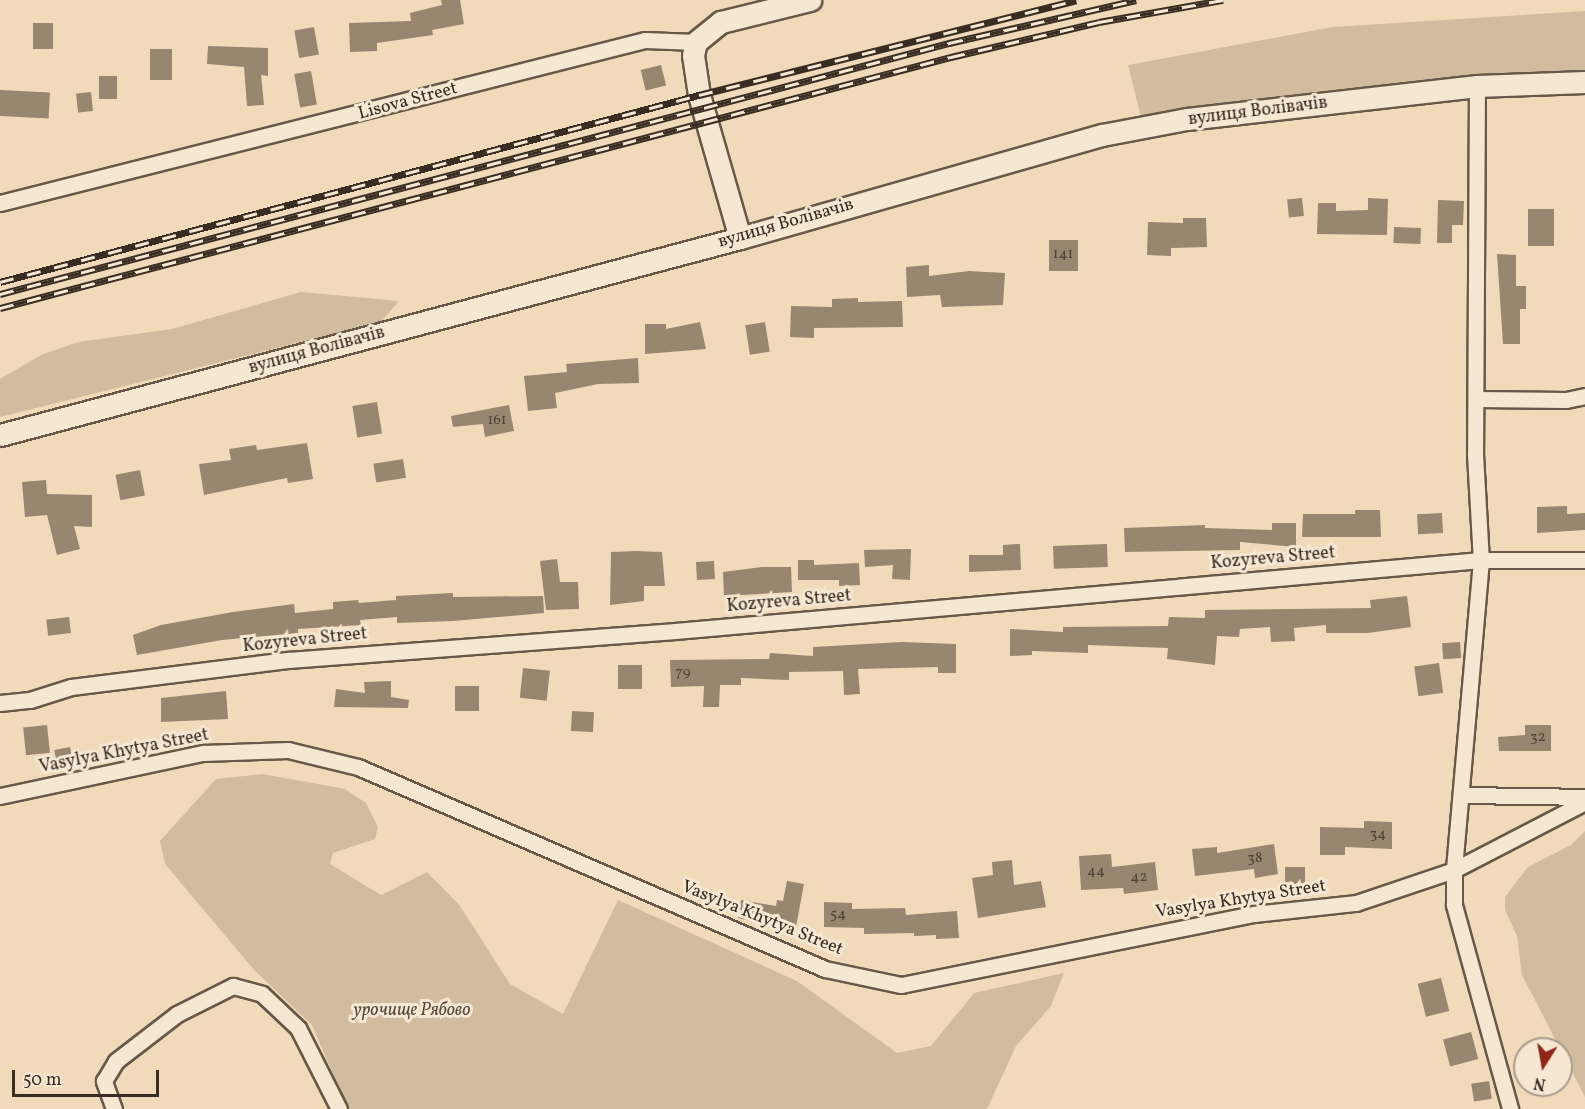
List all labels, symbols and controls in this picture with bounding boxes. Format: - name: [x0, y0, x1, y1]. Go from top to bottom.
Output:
- street label: Lisova Street: [356, 78, 460, 126]
- street label: вулиця Волівачів: [1187, 93, 1329, 131]
- street label: вулиця Волівачів: [716, 194, 856, 254]
- house number: 141: [1053, 246, 1073, 264]
- street label: вулиця Волівачів: [247, 322, 387, 380]
- house number: 161: [487, 412, 507, 430]
- street label: Kozyreva Street: [1210, 543, 1336, 575]
- street label: Kozyreva Street: [726, 586, 852, 618]
- street label: Kozyreva Street: [242, 624, 368, 658]
- house number: 79: [676, 664, 690, 682]
- street label: Vasylya Khytya Street: [37, 725, 211, 779]
- house number: 32: [1530, 729, 1546, 747]
- house number: 34: [1370, 826, 1386, 844]
- house number: 38: [1247, 850, 1263, 868]
- house number: 44: [1087, 863, 1105, 881]
- house number: 42: [1130, 869, 1148, 887]
- street label: Vasylya Khytya Street: [1154, 876, 1328, 924]
- street label: Vasylya Khytya Street: [678, 877, 846, 961]
- house number: 54: [830, 906, 846, 924]
- park label: урочище Рябово: [354, 1000, 470, 1022]
- north arrow: [1513, 1037, 1573, 1097]
- scale bar: [15, 1058, 162, 1096]
- text: 50 m: [23, 1068, 62, 1093]
- text: N: [1532, 1071, 1548, 1095]

